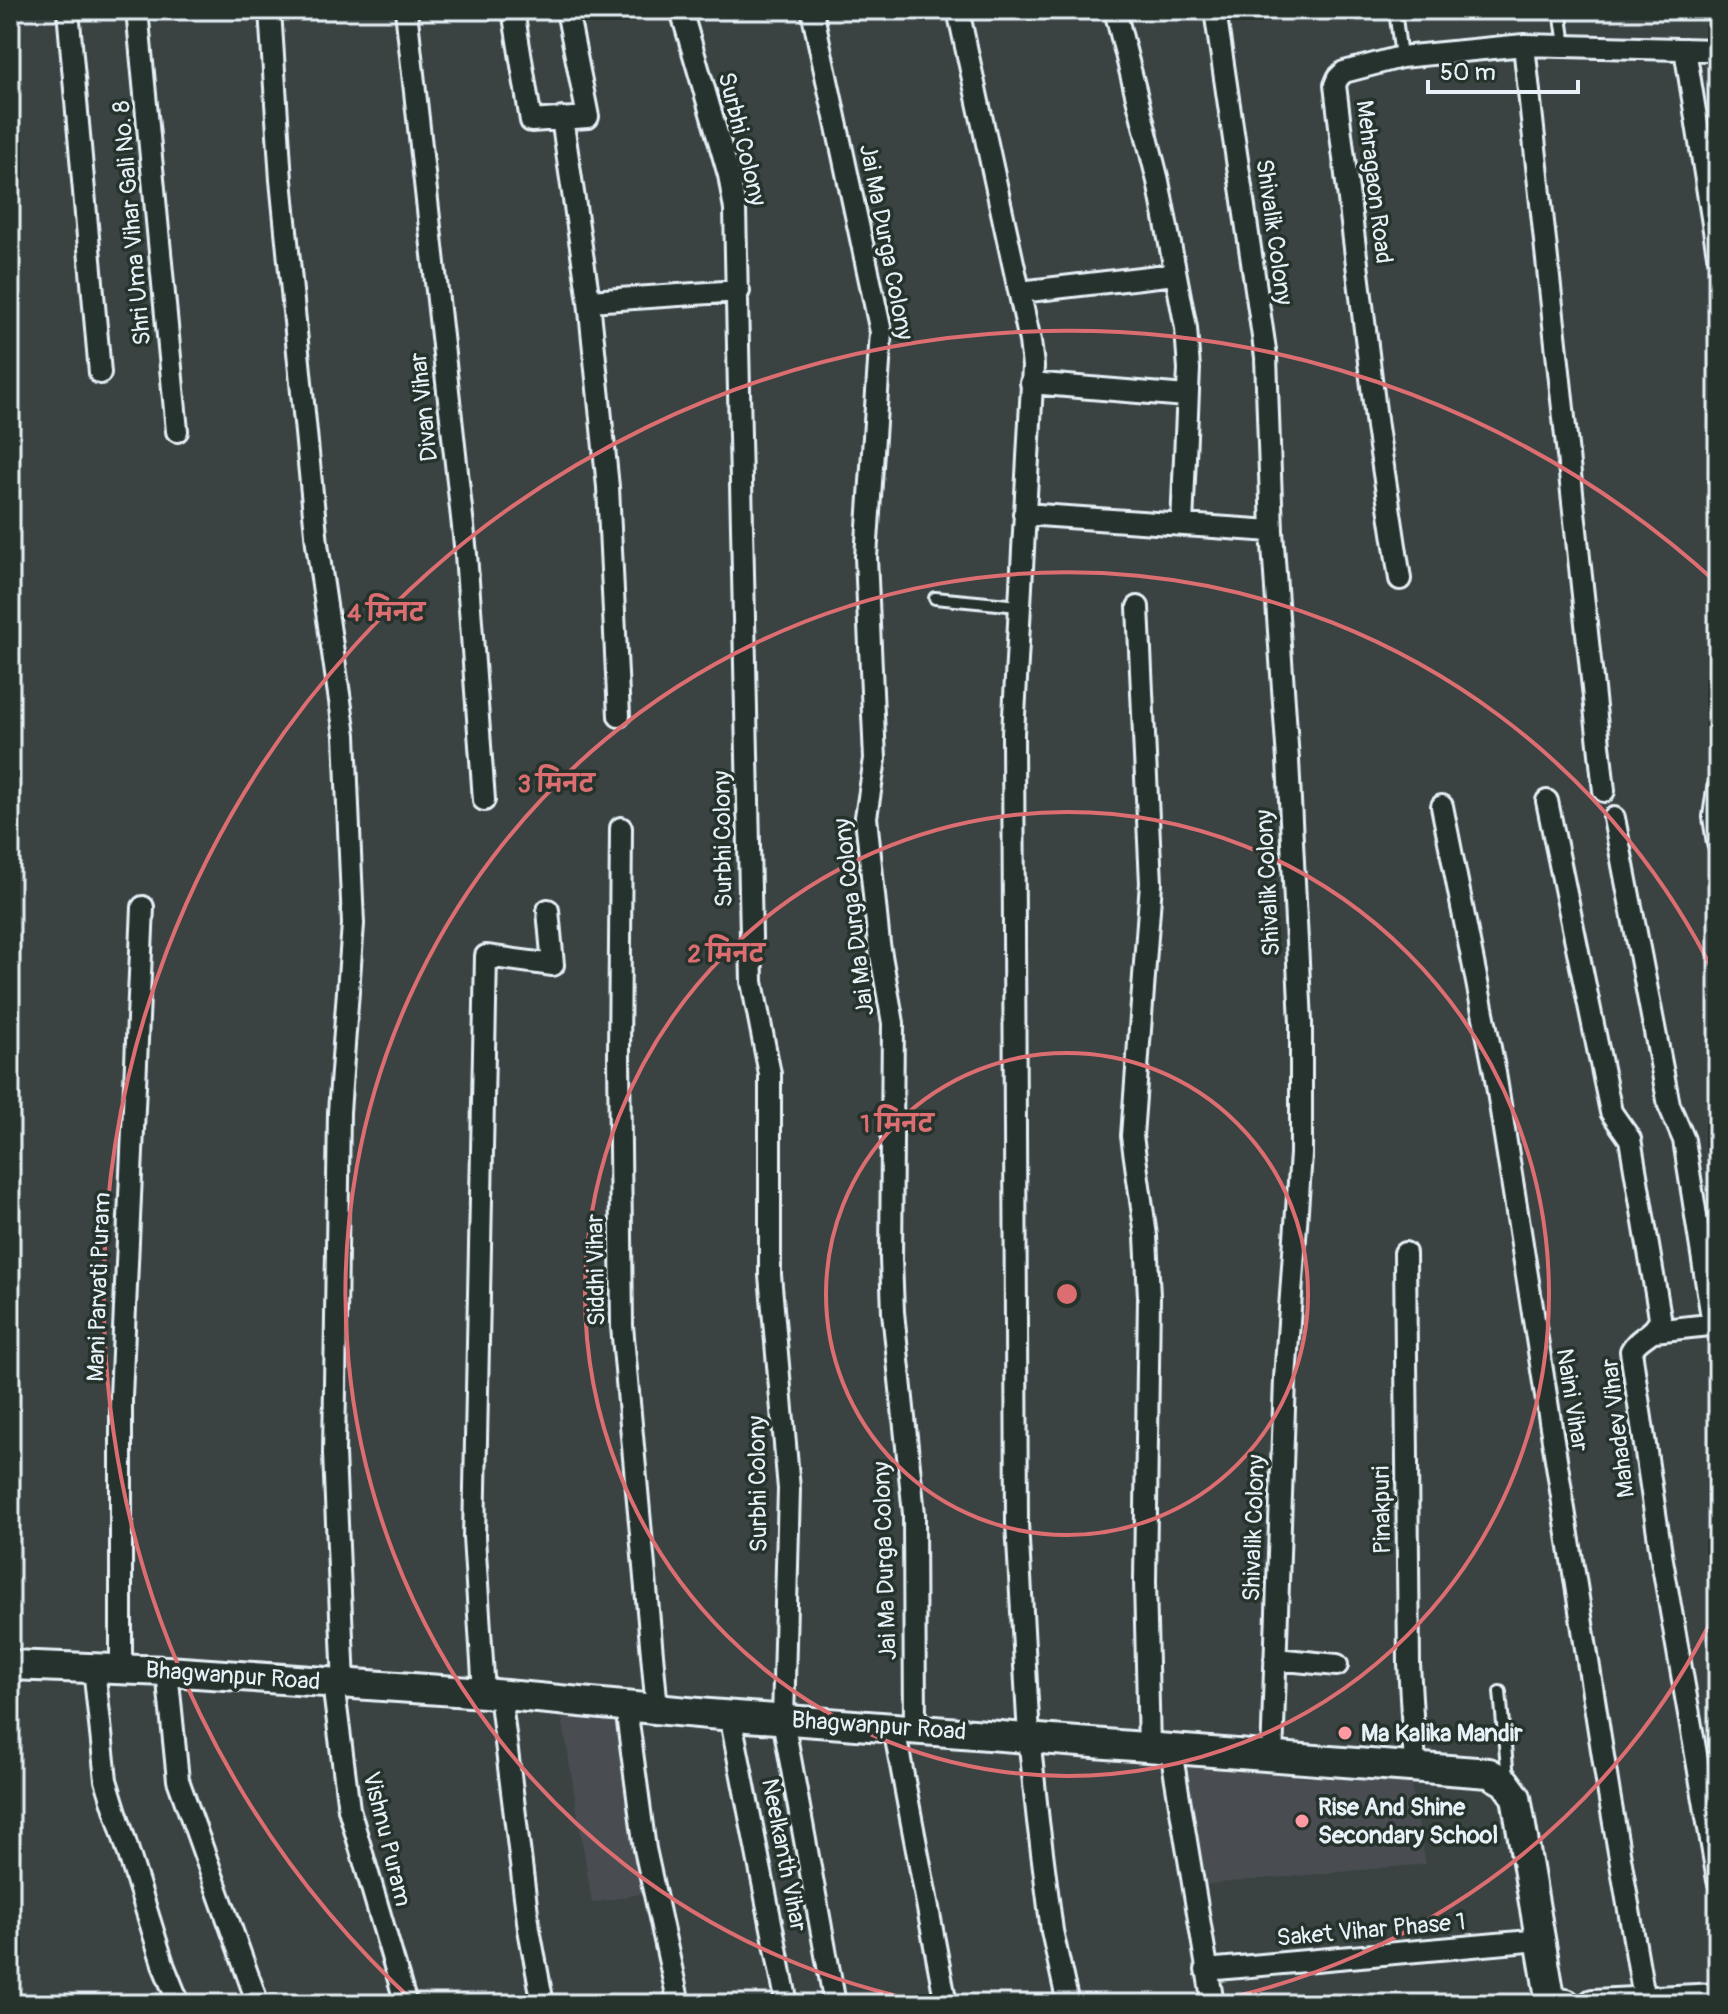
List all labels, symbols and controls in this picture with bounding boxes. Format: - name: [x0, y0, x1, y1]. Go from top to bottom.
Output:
- scale bar: [1428, 44, 1578, 94]
- text: 50 m: [1440, 58, 1496, 87]
- street label: Surbhi Colony: [711, 69, 773, 209]
- street label: Shri Uma Vihar Gali No. 8: [107, 99, 157, 347]
- street label: Mehragaon Road: [1350, 99, 1398, 265]
- street label: Jai Ma Durga Colony: [853, 142, 919, 342]
- street label: Shivalik Colony: [1249, 157, 1299, 307]
- street label: Divan Vihar: [404, 351, 444, 463]
- text: 4 मिनट: [347, 593, 427, 628]
- text: 3 मिनट: [518, 764, 597, 799]
- street label: Surbhi Colony: [707, 770, 739, 908]
- street label: Shivalik Colony: [1250, 809, 1286, 957]
- street label: Jai Ma Durga Colony: [827, 817, 881, 1017]
- text: 2 मिनट: [688, 934, 767, 969]
- text: 1 मिनट: [861, 1104, 936, 1139]
- street label: Mani Parvati Puram: [81, 1192, 117, 1382]
- street label: Siddhi Vihar: [581, 1213, 611, 1326]
- centre of rings: [1053, 1280, 1081, 1308]
- street label: Naini Vihar: [1550, 1346, 1595, 1454]
- street label: Mahadev Vihar: [1595, 1356, 1641, 1499]
- street label: Surbhi Colony: [742, 1415, 774, 1553]
- street label: Shivalik Colony: [1237, 1454, 1271, 1602]
- street label: Jai Ma Durga Colony: [867, 1461, 903, 1661]
- street label: Pinakpuri: [1367, 1466, 1397, 1554]
- street label: Bhagwanpur Road: [145, 1655, 321, 1697]
- street label: Bhagwanpur Road: [791, 1705, 967, 1747]
- place label: Ma Kalika Mandir: [1361, 1719, 1523, 1748]
- marker: Ma Kalika Mandir: [1336, 1724, 1354, 1742]
- street label: Vishnu Puram: [356, 1769, 418, 1909]
- street label: Neelkanth Vihar: [755, 1776, 813, 1934]
- place label: Rise And Shine Secondary School: [1318, 1793, 1498, 1850]
- marker: Rise And Shine Secondary School: [1293, 1812, 1311, 1830]
- street label: Saket Vihar Phase 1: [1275, 1907, 1467, 1953]

